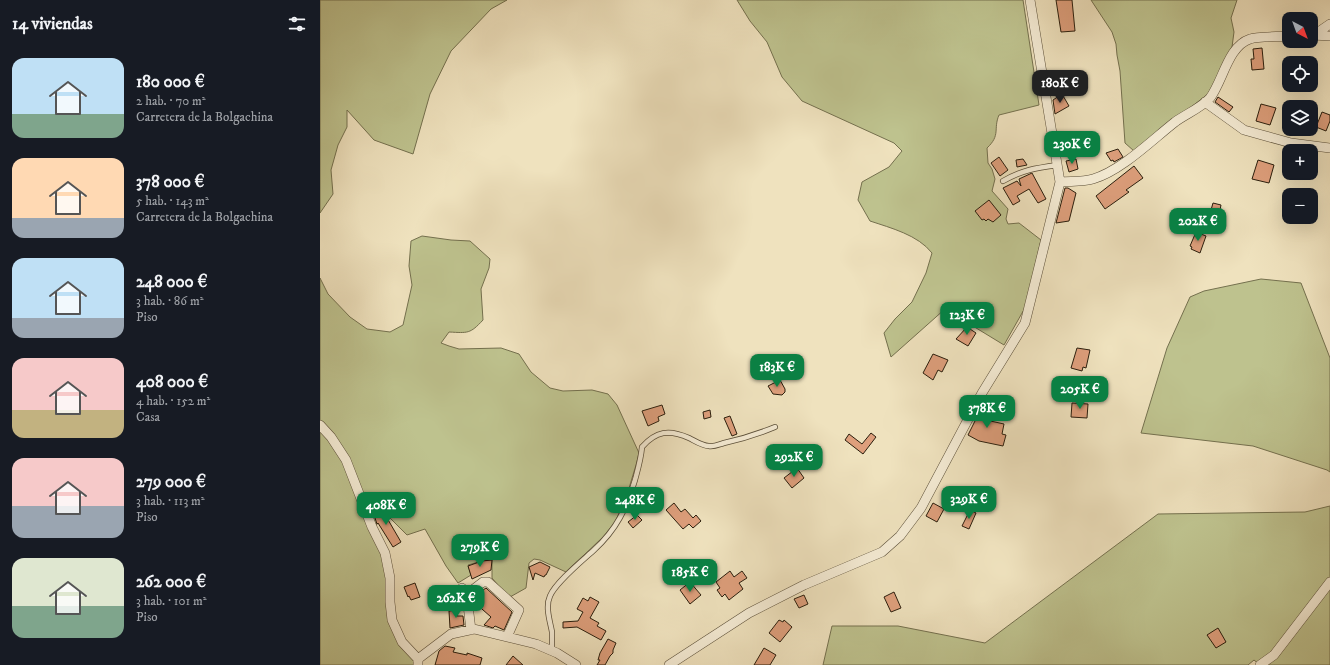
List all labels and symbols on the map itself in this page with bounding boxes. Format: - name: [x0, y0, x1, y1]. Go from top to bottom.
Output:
- north arrow: [1282, 12, 1318, 48]
- pin: 180K €: [1027, 70, 1093, 104]
- pin: 230K €: [1039, 131, 1105, 165]
- pin: 202K €: [1165, 208, 1231, 242]
- pin: 123K €: [934, 302, 1000, 336]
- pin: 183K €: [744, 354, 810, 388]
- pin: 205K €: [1047, 376, 1113, 410]
- pin: 378K €: [954, 395, 1020, 429]
- pin: 292K €: [761, 444, 827, 478]
- pin: 329K €: [936, 486, 1002, 520]
- pin: 248K €: [602, 487, 668, 521]
- pin: 408K €: [353, 492, 419, 526]
- pin: 279K €: [447, 534, 513, 568]
- pin: 185K €: [657, 559, 723, 593]
- pin: 262K €: [423, 585, 489, 619]

